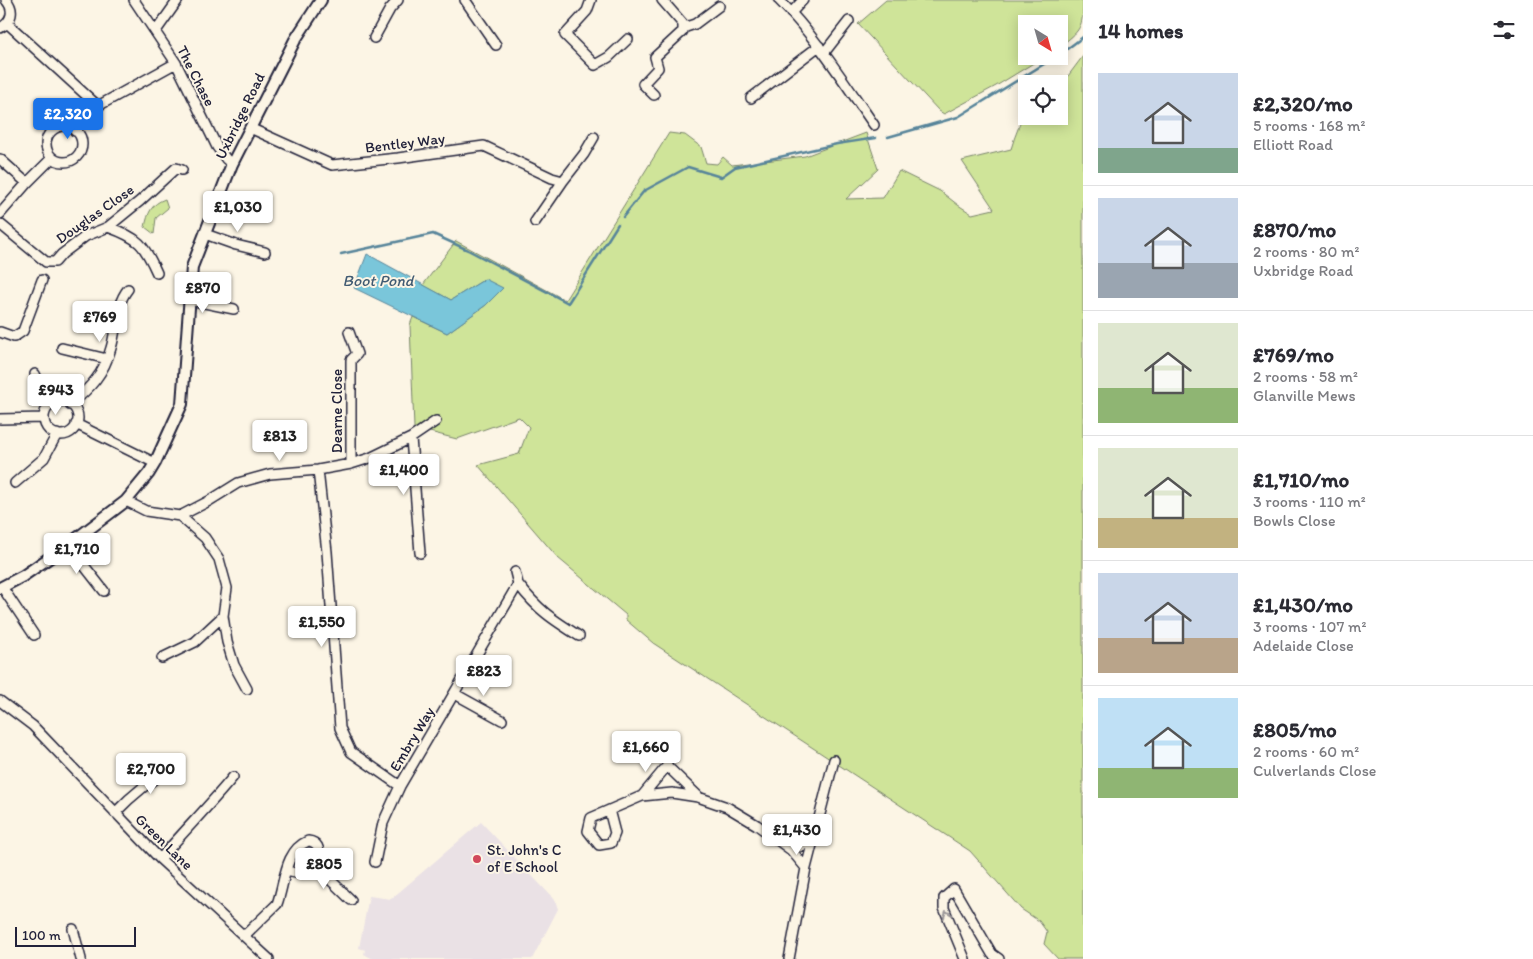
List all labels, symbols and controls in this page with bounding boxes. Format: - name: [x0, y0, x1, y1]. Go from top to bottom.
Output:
- north arrow: [1018, 15, 1068, 65]
- map controls: [1018, 15, 1068, 125]
- icon: filters: [1490, 16, 1518, 44]
- text: 14 homes: [1098, 18, 1183, 43]
- street label: The Chase: [173, 43, 219, 109]
- street label: Uxbridge Road: [211, 70, 269, 162]
- button: locate: [1018, 75, 1068, 125]
- text: £2,320/mo: [1253, 91, 1353, 116]
- icon: home: [1138, 93, 1198, 153]
- pin: £2,320: [27, 98, 109, 140]
- text: £2,320: [44, 104, 92, 123]
- text: 5 rooms · 168 m²: [1253, 116, 1366, 135]
- street label: Bentley Way: [364, 129, 446, 157]
- text: Elliott Road: [1253, 135, 1333, 154]
- street label: Douglas Close: [53, 181, 137, 247]
- pin: £1,030: [197, 190, 279, 233]
- text: £1,030: [214, 197, 262, 216]
- text: £870/mo: [1253, 217, 1336, 242]
- icon: home: [1138, 218, 1198, 278]
- text: 2 rooms · 80 m²: [1253, 242, 1359, 261]
- text: Uxbridge Road: [1253, 261, 1353, 280]
- water label: Boot Pond: [343, 271, 415, 290]
- pin: £870: [173, 272, 233, 314]
- text: £870: [185, 278, 221, 297]
- pin: £769: [70, 300, 130, 343]
- text: £769: [83, 307, 117, 326]
- text: £769/mo: [1253, 342, 1334, 367]
- icon: home: [1138, 343, 1198, 403]
- text: 2 rooms · 58 m²: [1253, 367, 1358, 386]
- street label: Dearne Close: [328, 369, 346, 453]
- pin: £943: [26, 374, 86, 416]
- text: £943: [38, 380, 74, 399]
- text: Glanville Mews: [1253, 386, 1356, 405]
- pin: £813: [250, 420, 310, 462]
- text: £813: [263, 426, 297, 445]
- pin: £1,400: [363, 454, 445, 496]
- text: £1,400: [379, 460, 429, 479]
- text: £1,710/mo: [1253, 467, 1349, 492]
- icon: home: [1138, 468, 1198, 528]
- text: 3 rooms · 110 m²: [1253, 492, 1366, 511]
- text: Bowls Close: [1253, 511, 1335, 530]
- pin: £1,710: [36, 532, 118, 575]
- text: £1,710: [55, 539, 100, 558]
- text: £1,430/mo: [1253, 592, 1353, 617]
- icon: home: [1138, 593, 1198, 653]
- pin: £1,550: [281, 606, 363, 648]
- text: £1,550: [299, 612, 345, 631]
- text: 3 rooms · 107 m²: [1253, 617, 1366, 636]
- text: Adelaide Close: [1253, 636, 1354, 655]
- pin: £823: [454, 654, 514, 697]
- text: £823: [467, 661, 501, 680]
- street label: Embry Way: [386, 703, 438, 775]
- text: £805/mo: [1253, 717, 1337, 742]
- icon: home: [1138, 718, 1198, 778]
- pin: £1,660: [605, 730, 687, 773]
- text: £1,660: [623, 737, 669, 756]
- text: 2 rooms · 60 m²: [1253, 742, 1359, 761]
- pin: £2,700: [110, 752, 192, 795]
- text: £2,700: [127, 759, 175, 778]
- text: Culverlands Close: [1253, 761, 1376, 780]
- street label: Green Lane: [131, 810, 197, 874]
- pin: £1,430: [756, 814, 838, 856]
- text: £1,430: [773, 820, 821, 839]
- place label: St. John's C of E School: [487, 841, 562, 876]
- pin: £805: [294, 848, 354, 890]
- marker: St. John's C of E School: [471, 853, 483, 865]
- text: £805: [306, 854, 342, 873]
- one-way arrow: [943, 910, 953, 918]
- scale bar: [15, 924, 136, 947]
- text: 100 m: [22, 927, 61, 944]

